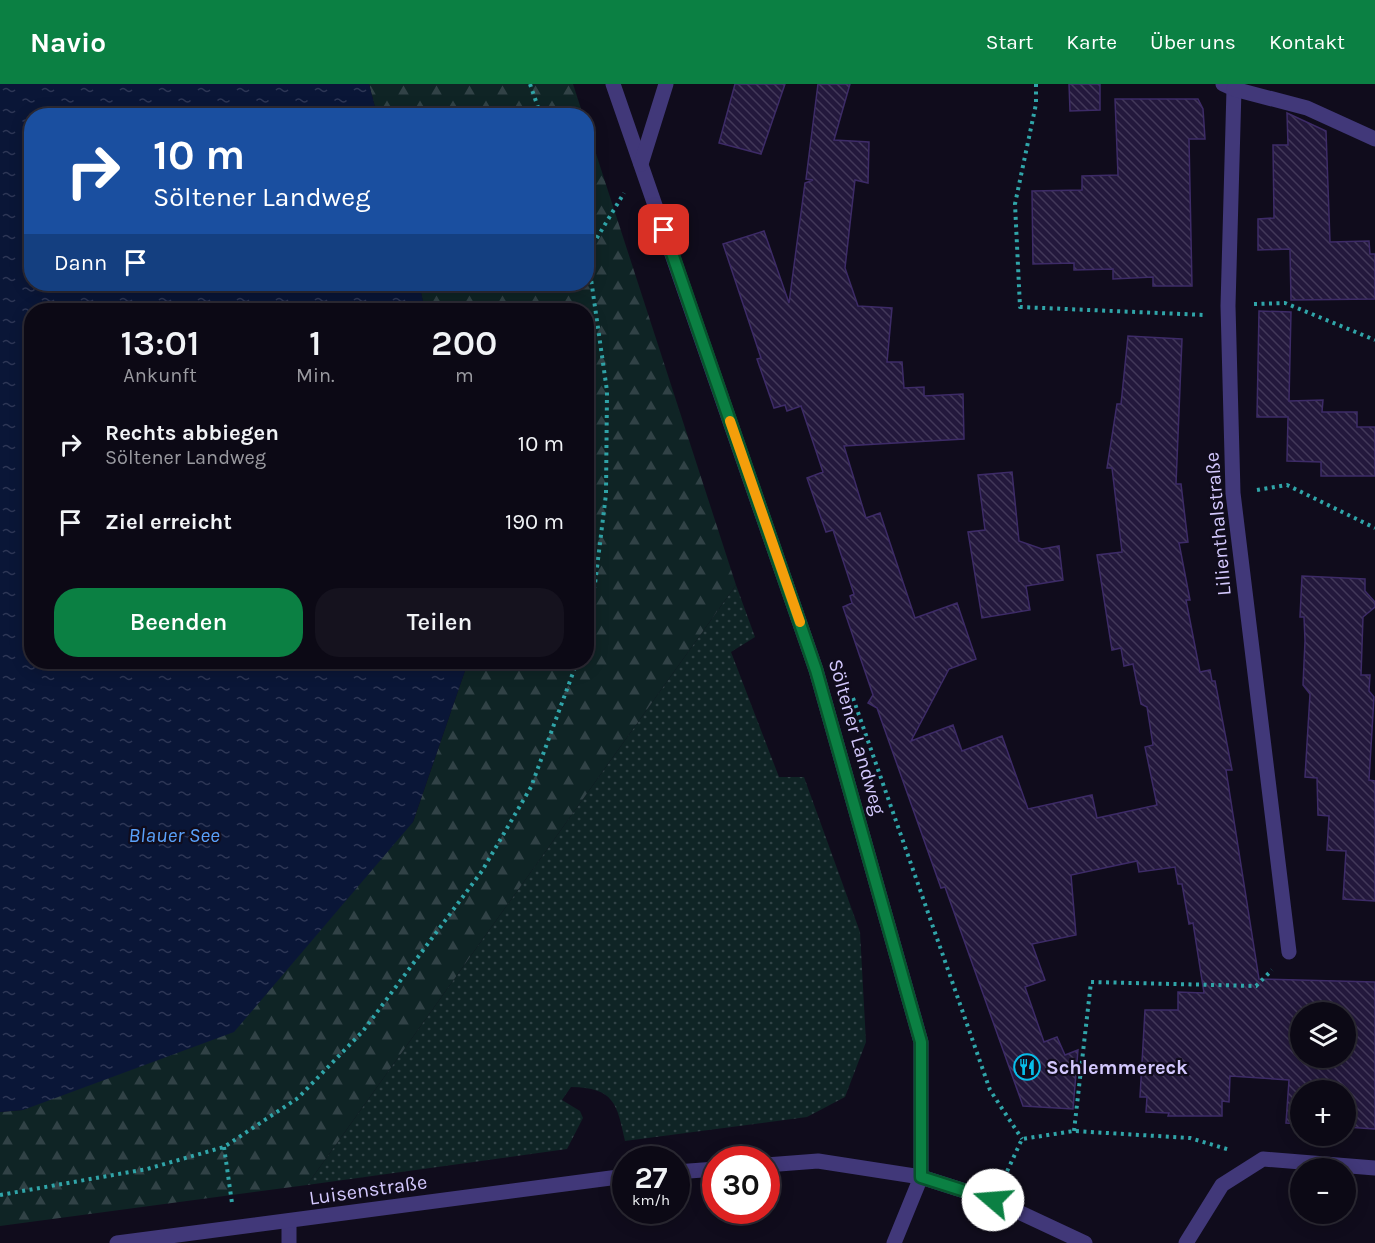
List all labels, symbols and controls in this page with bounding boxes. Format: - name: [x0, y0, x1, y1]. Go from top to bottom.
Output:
- text: Navio: [30, 26, 106, 59]
- text: Start: [986, 30, 1033, 54]
- text: Karte: [1066, 30, 1117, 54]
- text: Über uns: [1150, 30, 1236, 54]
- text: Kontakt: [1269, 30, 1345, 54]
- text: 10 m: [153, 130, 245, 180]
- icon: right: [54, 132, 132, 210]
- text: Söltener Landweg: [153, 181, 370, 213]
- pin: [638, 204, 689, 255]
- icon: arrive: [647, 213, 680, 246]
- icon: arrive: [119, 246, 152, 279]
- text: Dann: [54, 250, 107, 276]
- text: 13:01: [121, 322, 200, 364]
- text: 1: [309, 322, 322, 364]
- text: 200: [431, 322, 497, 364]
- text: Ankunft: [123, 364, 197, 387]
- text: Min.: [296, 364, 335, 387]
- text: m: [455, 364, 474, 387]
- text: Rechts abbiegen: [105, 420, 279, 446]
- icon: right: [54, 428, 87, 461]
- text: 10 m: [518, 431, 564, 457]
- text: Söltener Landweg: [105, 446, 266, 469]
- street label: Lilienthalstraße: [1200, 451, 1236, 597]
- icon: arrive: [54, 506, 87, 539]
- text: Ziel erreicht: [105, 509, 232, 535]
- text: 190 m: [505, 509, 564, 535]
- button: Beenden: [54, 588, 303, 657]
- button: Teilen: [315, 588, 564, 657]
- street label: Söltener Landweg: [824, 656, 890, 818]
- water label: Blauer See: [128, 823, 220, 847]
- map controls: [1290, 1002, 1356, 1224]
- button: layers: [1290, 1002, 1356, 1068]
- restaurant icon: Schlemmereck: [1012, 1052, 1042, 1082]
- place label: Schlemmereck: [1046, 1056, 1188, 1079]
- button: +: [1290, 1080, 1356, 1146]
- speed limit sign: 30: [702, 1146, 780, 1224]
- button: −: [1290, 1158, 1356, 1224]
- text: 27: [634, 1160, 668, 1196]
- position arrow: [961, 1168, 1025, 1232]
- street label: Luisenstraße: [307, 1170, 429, 1210]
- text: km/h: [632, 1191, 670, 1209]

